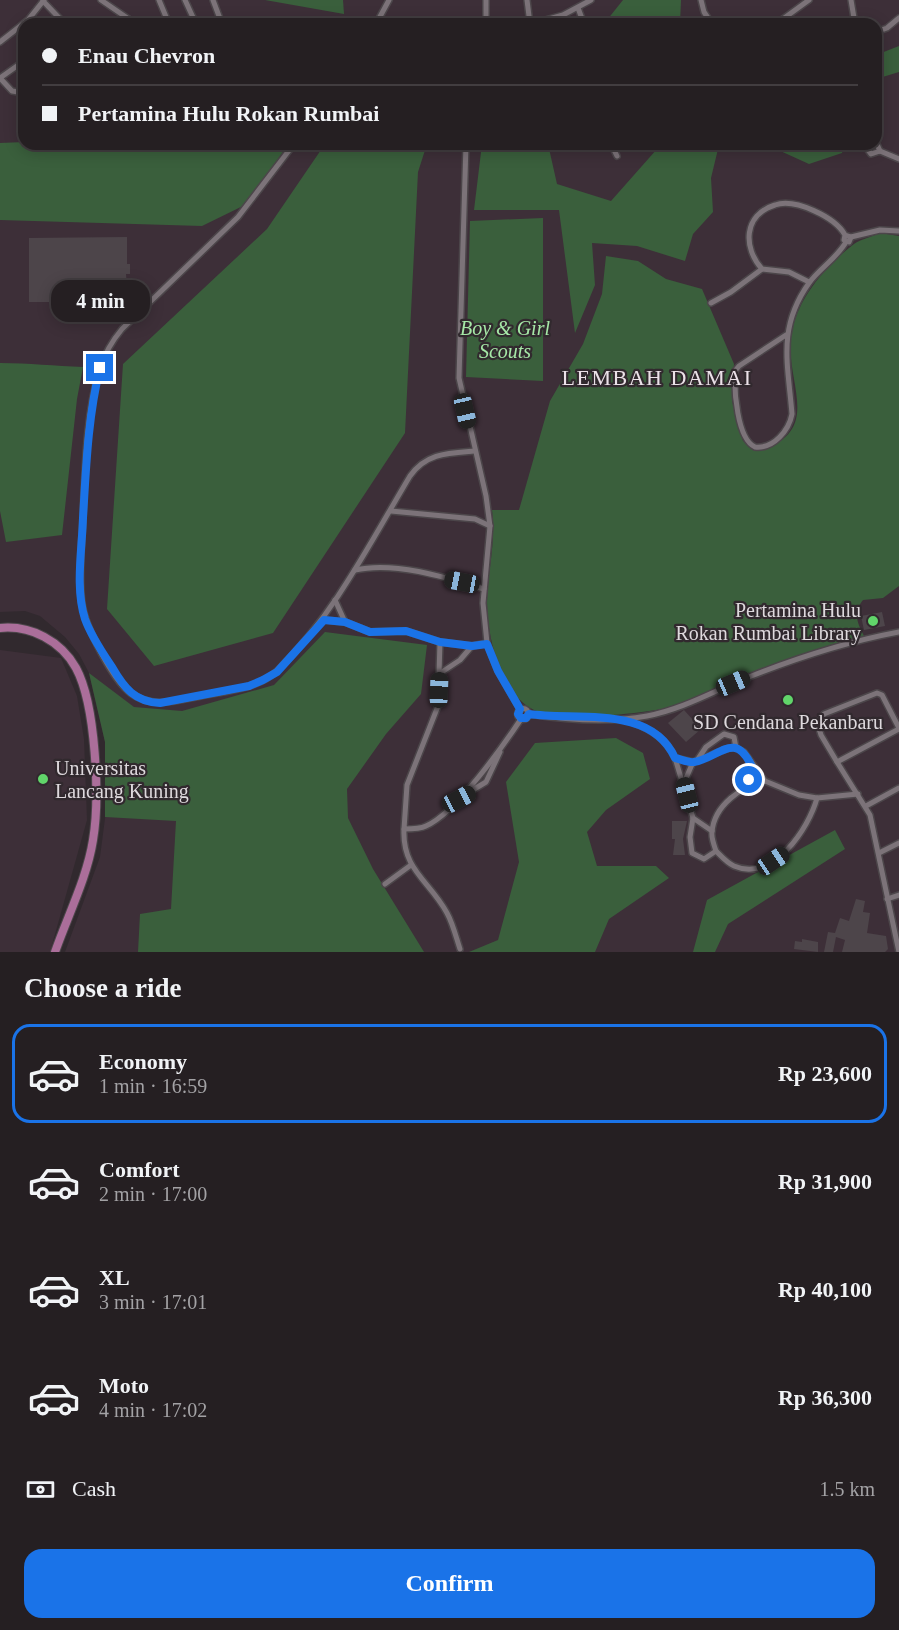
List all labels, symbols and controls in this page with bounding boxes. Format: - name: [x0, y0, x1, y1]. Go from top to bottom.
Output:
- text: Enau Chevron: [78, 43, 215, 68]
- text: Pertamina Hulu Rokan Rumbai: [78, 101, 379, 126]
- callout: 4 min: [51, 281, 150, 323]
- text: 4 min: [76, 290, 125, 312]
- park label: Boy & Girl Scouts: [460, 317, 550, 362]
- route end: [86, 354, 113, 381]
- district label: LEMBAH DAMAI: [562, 365, 752, 390]
- car: [452, 391, 478, 431]
- car: [443, 570, 481, 594]
- place label: Pertamina Hulu Rokan Rumbai Library: [675, 599, 861, 645]
- marker: Pertamina Hulu Rokan Rumbai Library: [866, 614, 880, 628]
- car: [713, 668, 753, 698]
- car: [429, 672, 449, 708]
- marker: SD Cendana Pekanbaru: [781, 693, 795, 707]
- place label: SD Cendana Pekanbaru: [693, 711, 883, 733]
- place label: Universitas Lancang Kuning: [55, 757, 189, 803]
- route start: [735, 766, 762, 793]
- marker: Universitas Lancang Kuning: [36, 772, 50, 786]
- car: [674, 775, 700, 815]
- car: [439, 783, 479, 815]
- car: [753, 843, 793, 879]
- text: Choose a ride: [24, 973, 182, 1003]
- icon: car: [27, 1047, 81, 1101]
- text: Economy: [99, 1049, 187, 1074]
- text: Rp 23,600: [778, 1061, 872, 1086]
- text: 1 min · 16:59: [99, 1075, 207, 1097]
- icon: car: [27, 1155, 81, 1209]
- text: Comfort: [99, 1157, 180, 1182]
- text: Rp 31,900: [778, 1169, 872, 1194]
- text: 2 min · 17:00: [99, 1183, 207, 1205]
- icon: car: [27, 1263, 81, 1317]
- text: XL: [99, 1265, 130, 1290]
- text: Rp 40,100: [778, 1277, 872, 1302]
- text: 3 min · 17:01: [99, 1291, 207, 1313]
- icon: car: [27, 1371, 81, 1425]
- text: Moto: [99, 1373, 149, 1398]
- text: Rp 36,300: [778, 1385, 872, 1410]
- text: 4 min · 17:02: [99, 1399, 207, 1421]
- icon: cash: [24, 1473, 57, 1506]
- text: Cash: [72, 1476, 116, 1501]
- text: 1.5 km: [819, 1478, 875, 1500]
- button: Confirm: [24, 1549, 875, 1618]

